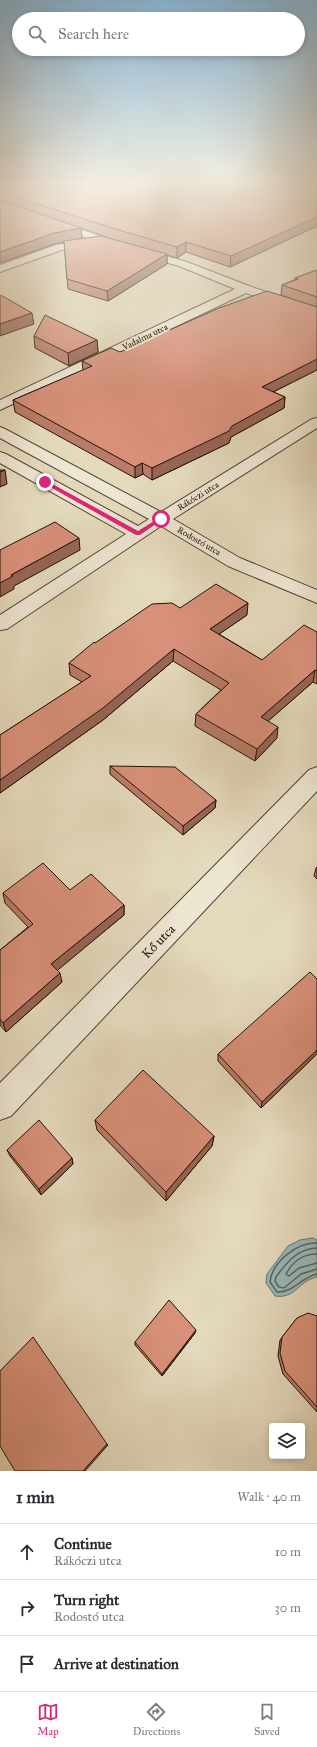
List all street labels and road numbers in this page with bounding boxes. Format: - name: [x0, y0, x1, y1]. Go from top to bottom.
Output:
- street label: Vadalma utca: [119, 321, 169, 353]
- street label: Rákóczi utca: [175, 478, 221, 513]
- street label: Rodostó utca: [175, 524, 223, 558]
- street label: Kő utca: [139, 921, 179, 962]

